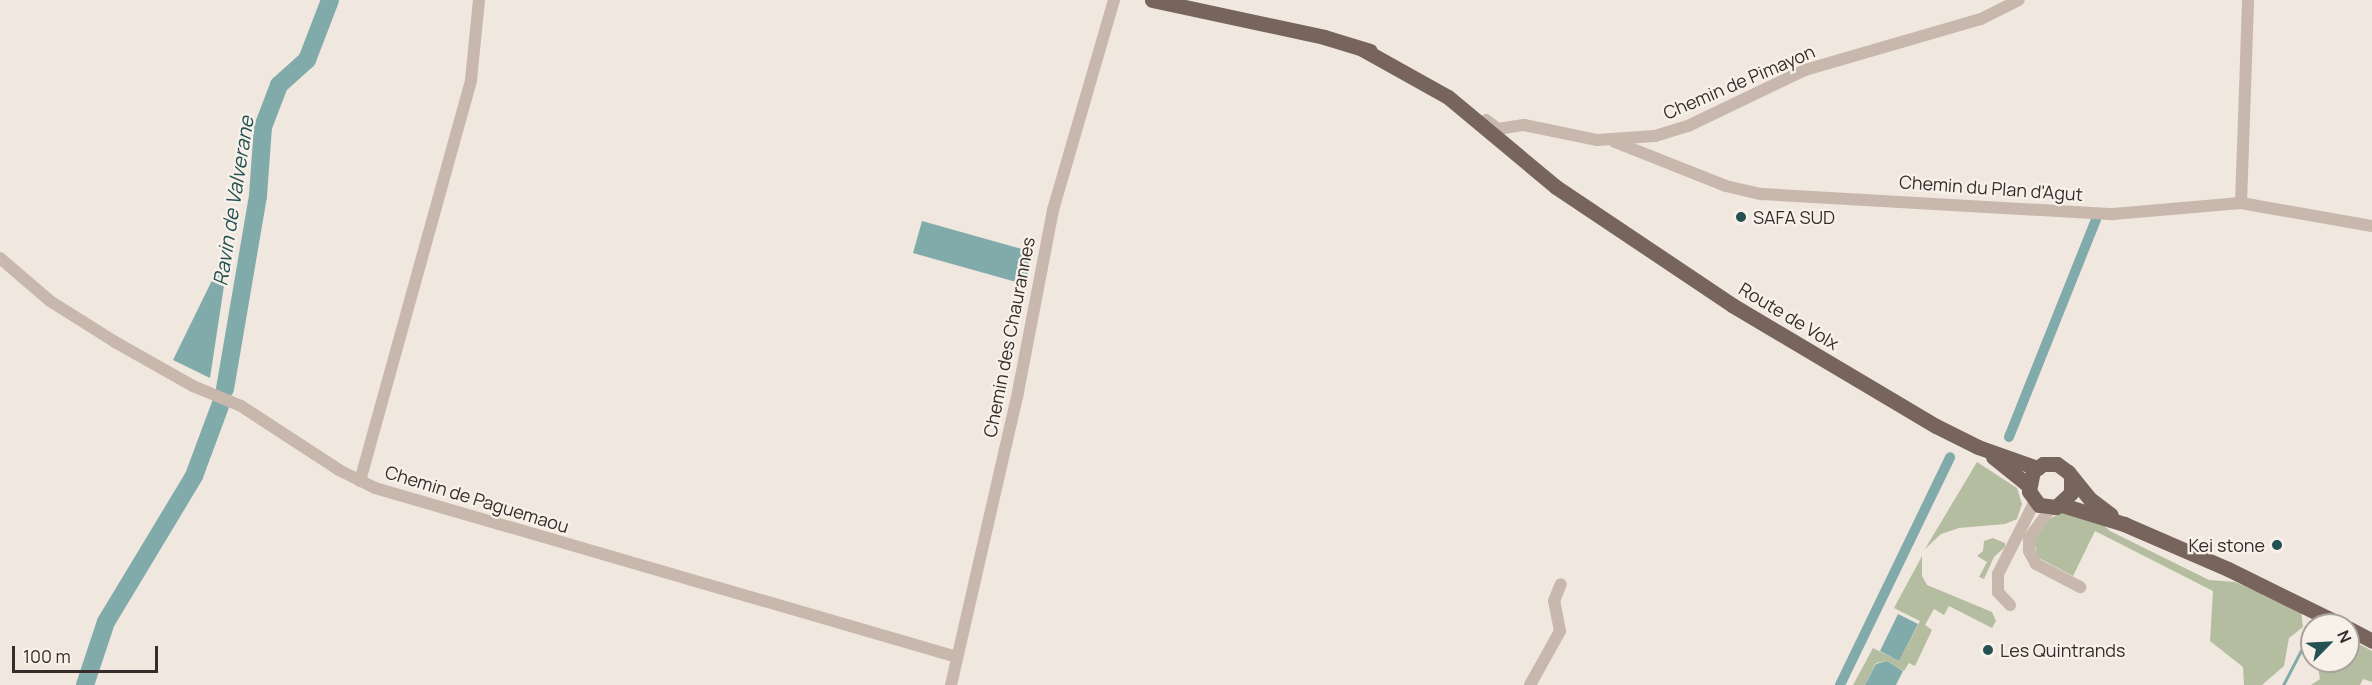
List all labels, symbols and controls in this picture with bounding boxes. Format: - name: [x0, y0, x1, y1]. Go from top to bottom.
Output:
- street label: Chemin de Pimayon: [1660, 40, 1818, 124]
- water label: Ravin de Valverane: [208, 114, 258, 288]
- street label: Chemin du Plan d'Agut: [1898, 171, 2084, 205]
- place label: SAFA SUD: [1753, 206, 1835, 228]
- marker: SAFA SUD: [1734, 210, 1748, 224]
- street label: Chemin des Chaurannes: [979, 235, 1039, 439]
- street label: Route de Volx: [1735, 278, 1843, 354]
- street label: Chemin de Paguemaou: [383, 461, 571, 537]
- place label: Kei stone: [2189, 534, 2265, 556]
- marker: Kei stone: [2270, 538, 2284, 552]
- north arrow: [2300, 613, 2360, 673]
- text: N: [2332, 627, 2357, 646]
- scale bar: [15, 634, 160, 672]
- place label: Les Quintrands: [2000, 639, 2125, 661]
- marker: Les Quintrands: [1981, 643, 1995, 657]
- text: 100 m: [23, 644, 71, 668]

